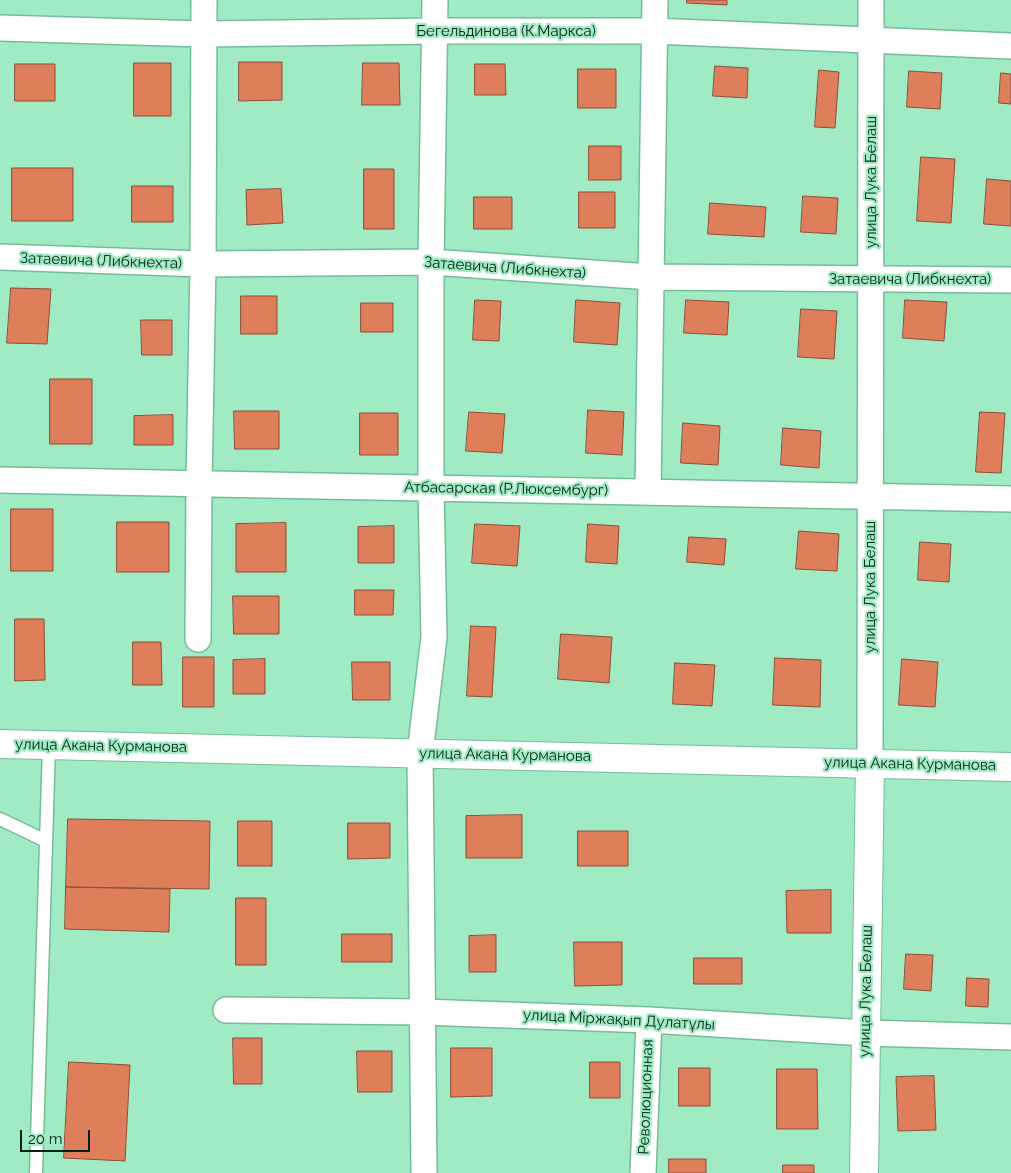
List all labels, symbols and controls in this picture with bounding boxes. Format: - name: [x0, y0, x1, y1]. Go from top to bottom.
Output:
- street label: Бегельдинова (К.Маркса): [416, 22, 596, 40]
- street label: улица Лука Белаш: [862, 116, 880, 248]
- street label: Затаевича (Либкнехта): [20, 249, 182, 273]
- street label: Затаевича (Либкнехта): [423, 253, 587, 283]
- street label: Затаевича (Либкнехта): [829, 270, 991, 288]
- street label: Атбасарская (Р.Люксембург): [404, 478, 608, 500]
- street label: улица Лука Белаш: [861, 521, 879, 653]
- street label: улица Акана Курманова: [15, 736, 187, 756]
- street label: улица Акана Курманова: [419, 745, 591, 765]
- street label: улица Акана Курманова: [824, 754, 996, 774]
- street label: улица Лука Белаш: [856, 925, 876, 1057]
- street label: улица Міржақып Дулатұлы: [523, 1006, 715, 1034]
- street label: Революционная: [635, 1039, 657, 1155]
- scale bar: [22, 1120, 92, 1152]
- text: 20 m: [28, 1130, 63, 1148]

